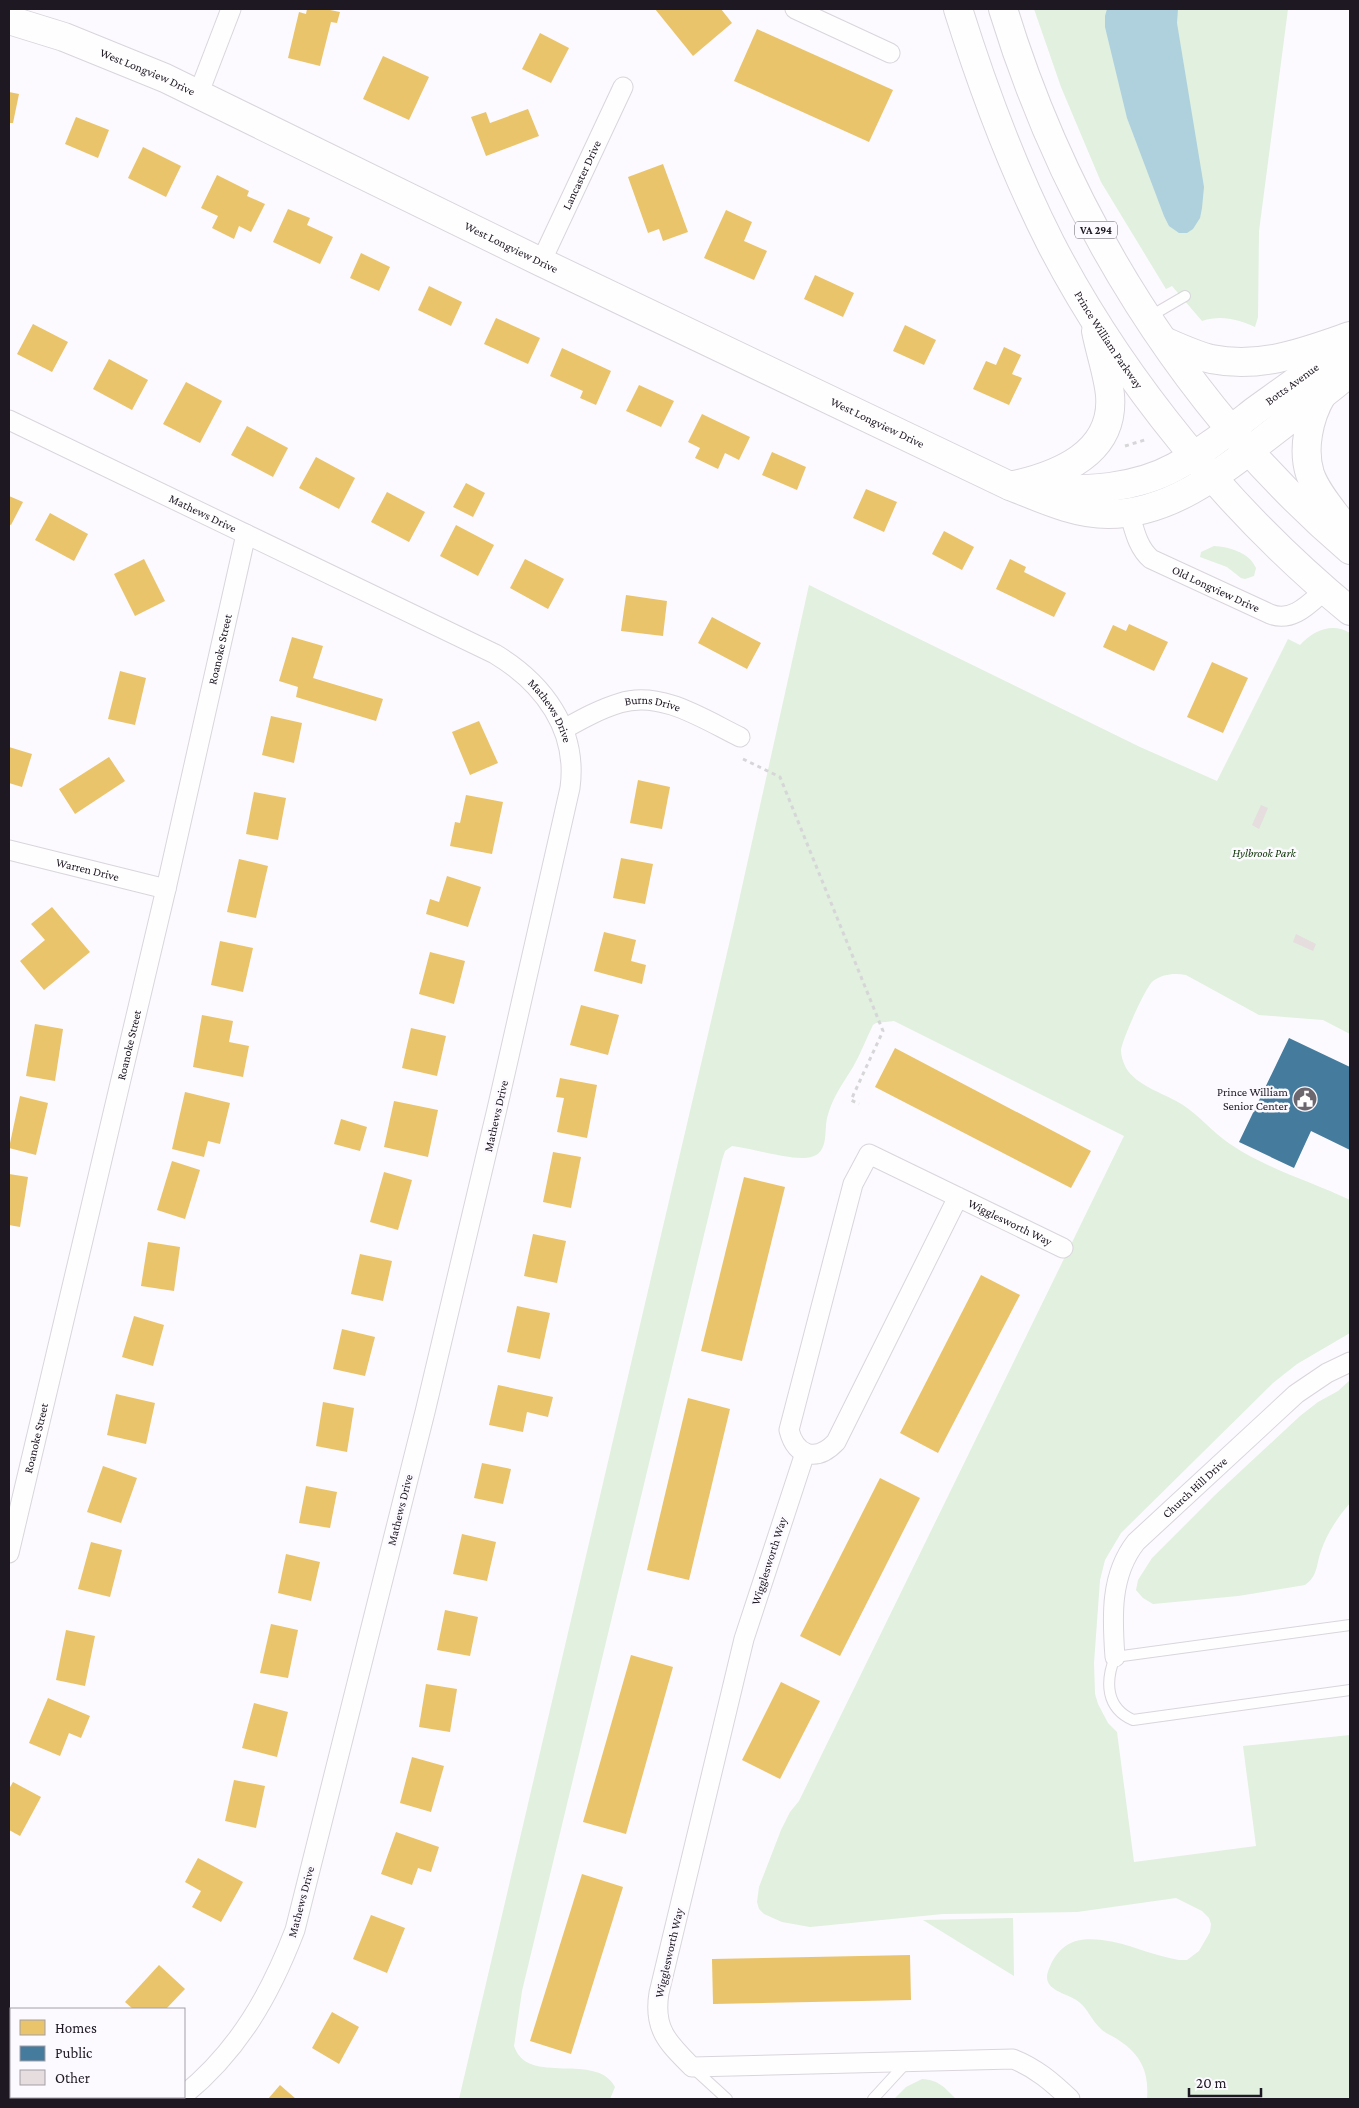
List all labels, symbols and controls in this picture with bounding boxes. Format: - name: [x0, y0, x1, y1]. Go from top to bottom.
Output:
- street label: West Longview Drive: [98, 45, 197, 99]
- street label: Lancaster Drive: [559, 138, 604, 212]
- street label: West Longview Drive: [462, 219, 560, 276]
- road number: VA 294: [1075, 222, 1117, 238]
- street label: Prince William Parkway: [1072, 288, 1146, 392]
- street label: Botts Avenue: [1263, 360, 1321, 408]
- street label: West Longview Drive: [828, 394, 927, 451]
- street label: Mathews Drive: [167, 491, 239, 535]
- street label: Old Longview Drive: [1170, 563, 1262, 615]
- street label: Roanoke Street: [205, 612, 235, 686]
- street label: Mathews Drive: [525, 676, 574, 744]
- street label: Burns Drive: [623, 693, 683, 715]
- park label: Hylbrook Park: [1232, 846, 1297, 860]
- street label: Warren Drive: [55, 855, 121, 884]
- street label: Roanoke Street: [114, 1007, 144, 1082]
- street label: Mathews Drive: [481, 1079, 511, 1153]
- place label: Prince William Senior Center: [1217, 1085, 1289, 1113]
- public building icon: Prince William Senior Center: [1292, 1086, 1318, 1112]
- street label: Wigglesworth Way: [966, 1196, 1055, 1249]
- street label: Roanoke Street: [21, 1401, 51, 1475]
- street label: Church Hill Drive: [1160, 1454, 1230, 1521]
- street label: Mathews Drive: [384, 1473, 416, 1547]
- street label: Wigglesworth Way: [748, 1515, 790, 1607]
- street label: Mathews Drive: [285, 1865, 317, 1939]
- street label: Wigglesworth Way: [652, 1906, 686, 1999]
- legend: [10, 2008, 185, 2098]
- text: Homes: [55, 2020, 97, 2036]
- text: Public: [55, 2045, 93, 2061]
- scale bar: [1189, 2066, 1262, 2098]
- text: Other: [55, 2070, 91, 2086]
- text: 20 m: [1196, 2075, 1227, 2091]

